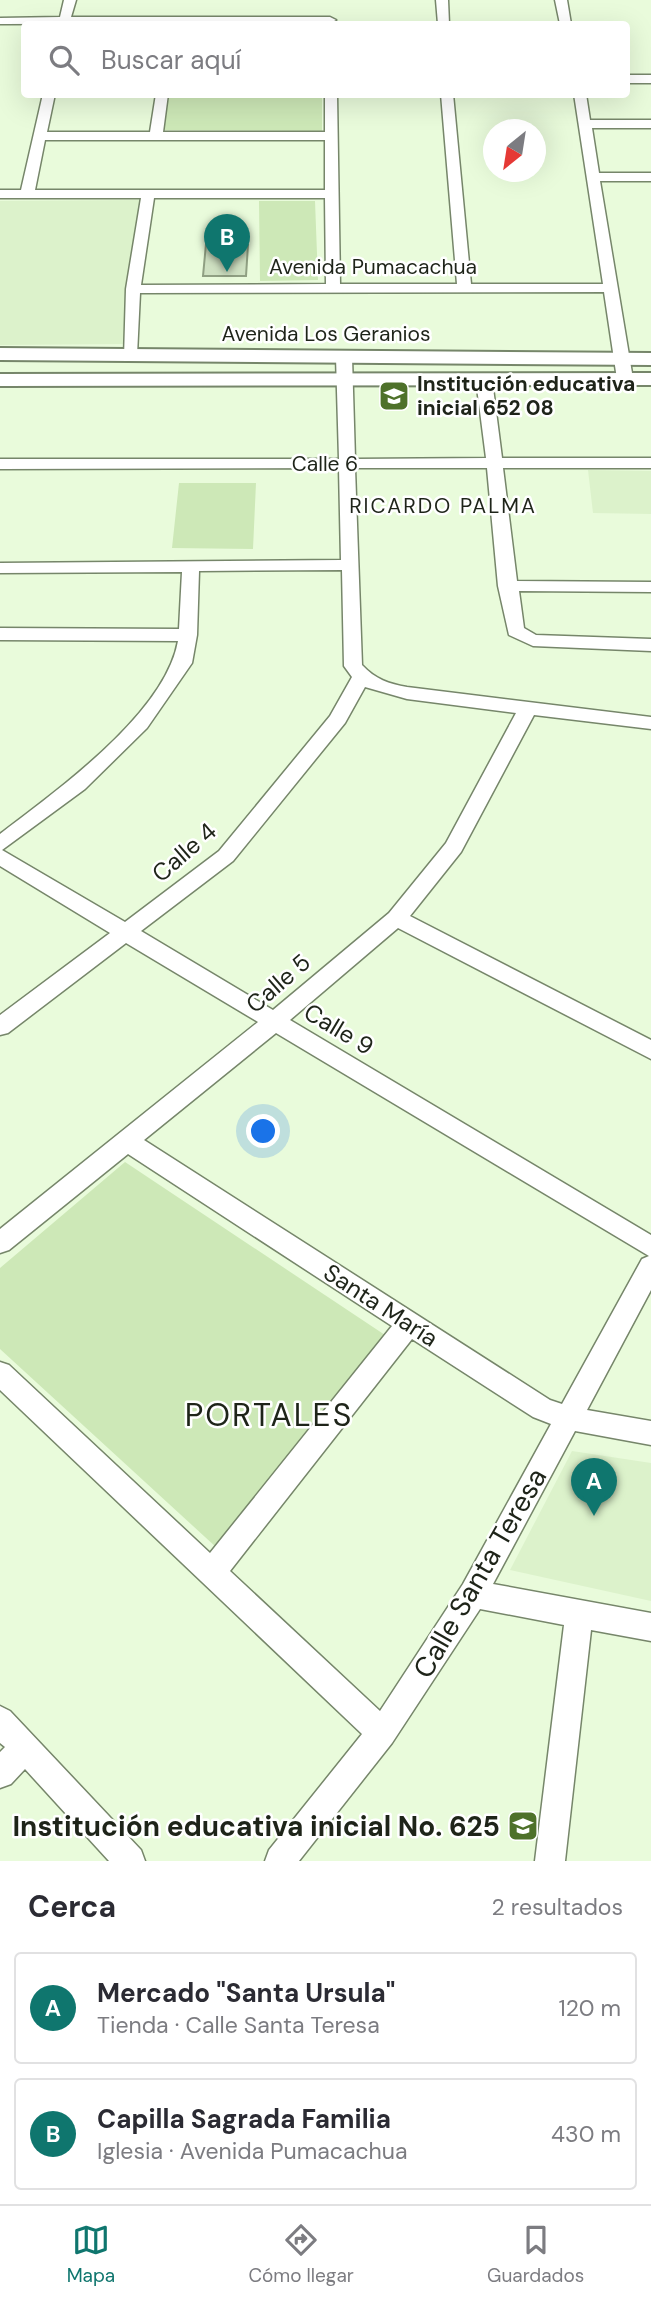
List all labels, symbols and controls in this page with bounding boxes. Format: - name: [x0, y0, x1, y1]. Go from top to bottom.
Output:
- search box: [21, 21, 630, 98]
- icon: search: [45, 41, 83, 79]
- text: Buscar aquí: [101, 43, 241, 77]
- north arrow: [483, 119, 546, 182]
- pin: B: [204, 214, 250, 272]
- street label: Avenida Pumacachua: [269, 253, 477, 281]
- street label: Avenida Los Geranios: [222, 320, 430, 348]
- place label: Institución educativa inicial 652 08: [417, 370, 635, 422]
- school or university icon: Institución educativa inicial 652 08: [377, 379, 411, 413]
- street label: Calle 6: [292, 450, 358, 478]
- district label: RICARDO PALMA: [349, 492, 537, 520]
- street label: Calle 4: [145, 816, 223, 888]
- street label: Calle 5: [239, 946, 317, 1020]
- street label: Calle 9: [298, 996, 380, 1062]
- your location: [246, 1114, 280, 1148]
- street label: Santa María: [318, 1257, 444, 1353]
- district label: PORTALES: [185, 1394, 353, 1436]
- pin: A: [571, 1458, 617, 1516]
- street label: Calle Santa Teresa: [405, 1461, 555, 1685]
- place label: Institución educativa inicial No. 625: [13, 1808, 500, 1845]
- school or university icon: Institución educativa inicial No. 625: [506, 1809, 540, 1843]
- text: Cerca: [28, 1887, 116, 1926]
- text: 2 resultados: [492, 1892, 623, 1922]
- text: Mercado "Santa Ursula": [97, 1976, 395, 2010]
- text: A: [45, 1993, 61, 2023]
- text: 120 m: [558, 1993, 621, 2023]
- text: Tienda · Calle Santa Teresa: [97, 2010, 380, 2040]
- text: Capilla Sagrada Familia: [97, 2102, 391, 2136]
- text: B: [46, 2119, 60, 2149]
- text: 430 m: [551, 2119, 621, 2149]
- text: Iglesia · Avenida Pumacachua: [97, 2136, 408, 2166]
- tab: Mapa: [67, 2221, 115, 2288]
- tab: Cómo llegar: [248, 2221, 354, 2288]
- tab: Guardados: [487, 2221, 584, 2288]

